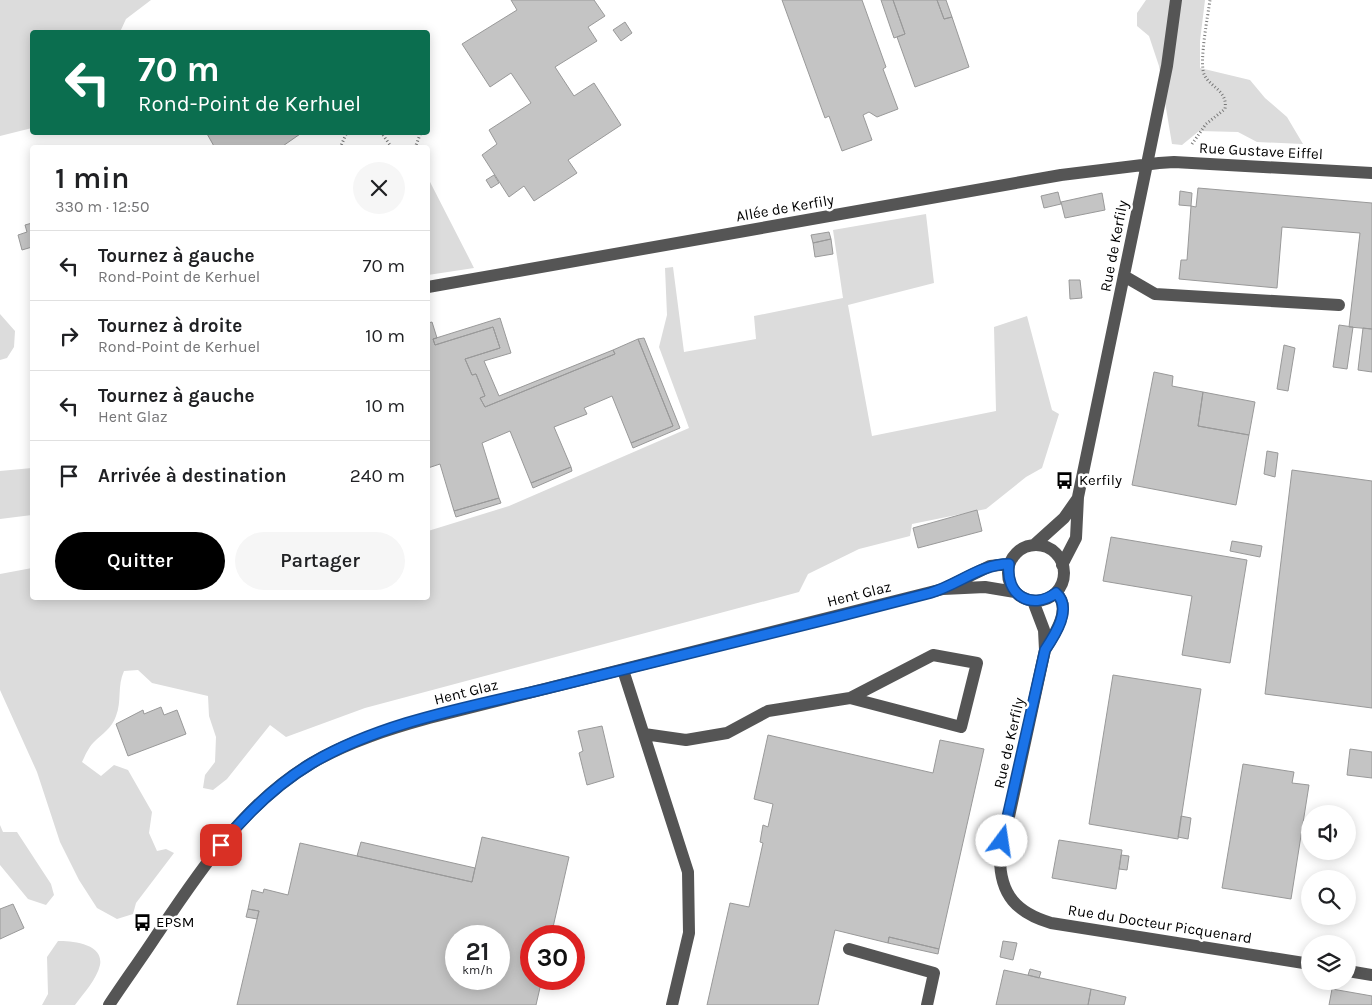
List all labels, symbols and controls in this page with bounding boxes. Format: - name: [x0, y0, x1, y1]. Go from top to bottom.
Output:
- text: 70 m: [138, 49, 220, 90]
- icon: left: [55, 50, 120, 115]
- text: Rond-Point de Kerhuel: [138, 91, 361, 117]
- street label: Rue Gustave Eiffel: [1199, 139, 1323, 163]
- text: 1 min: [55, 160, 129, 196]
- button: close: [353, 162, 405, 214]
- street label: Allée de Kerfily: [735, 191, 835, 225]
- text: 330 m · 12:50: [55, 197, 149, 216]
- street label: Rue de Kerfily: [1096, 199, 1132, 293]
- text: Tournez à gauche: [98, 245, 255, 267]
- icon: left: [55, 252, 83, 280]
- text: 70 m: [363, 255, 405, 277]
- text: Rond-Point de Kerhuel: [98, 267, 260, 286]
- text: Tournez à droite: [98, 315, 242, 337]
- icon: right: [55, 322, 83, 350]
- text: 10 m: [365, 325, 405, 347]
- text: Rond-Point de Kerhuel: [98, 337, 260, 356]
- text: Tournez à gauche: [98, 385, 255, 407]
- icon: left: [55, 392, 83, 420]
- text: 10 m: [365, 395, 405, 417]
- text: Hent Glaz: [98, 407, 168, 426]
- icon: arrive: [55, 462, 83, 490]
- text: Arrivée à destination: [98, 465, 287, 487]
- text: 240 m: [350, 465, 405, 487]
- bus stop icon: Kerfily: [1055, 470, 1075, 490]
- place label: Kerfily: [1079, 471, 1122, 489]
- button: Quitter: [55, 532, 225, 590]
- button: Partager: [235, 532, 405, 590]
- street label: Hent Glaz: [825, 577, 893, 611]
- street label: Hent Glaz: [432, 675, 500, 709]
- street label: Rue de Kerfily: [990, 696, 1028, 790]
- map controls: [1301, 805, 1356, 990]
- button: sound: [1301, 805, 1356, 860]
- position arrow: [975, 814, 1027, 866]
- pin: [200, 824, 242, 866]
- icon: arrive: [207, 831, 235, 859]
- button: search: [1301, 870, 1356, 925]
- street label: Rue du Docteur Picquenard: [1067, 901, 1253, 947]
- bus stop icon: EPSM: [132, 912, 152, 932]
- place label: EPSM: [156, 913, 195, 931]
- speed limit sign: 30: [520, 925, 585, 990]
- button: layers: [1301, 935, 1356, 990]
- text: 21: [465, 937, 490, 966]
- text: km/h: [462, 963, 493, 977]

